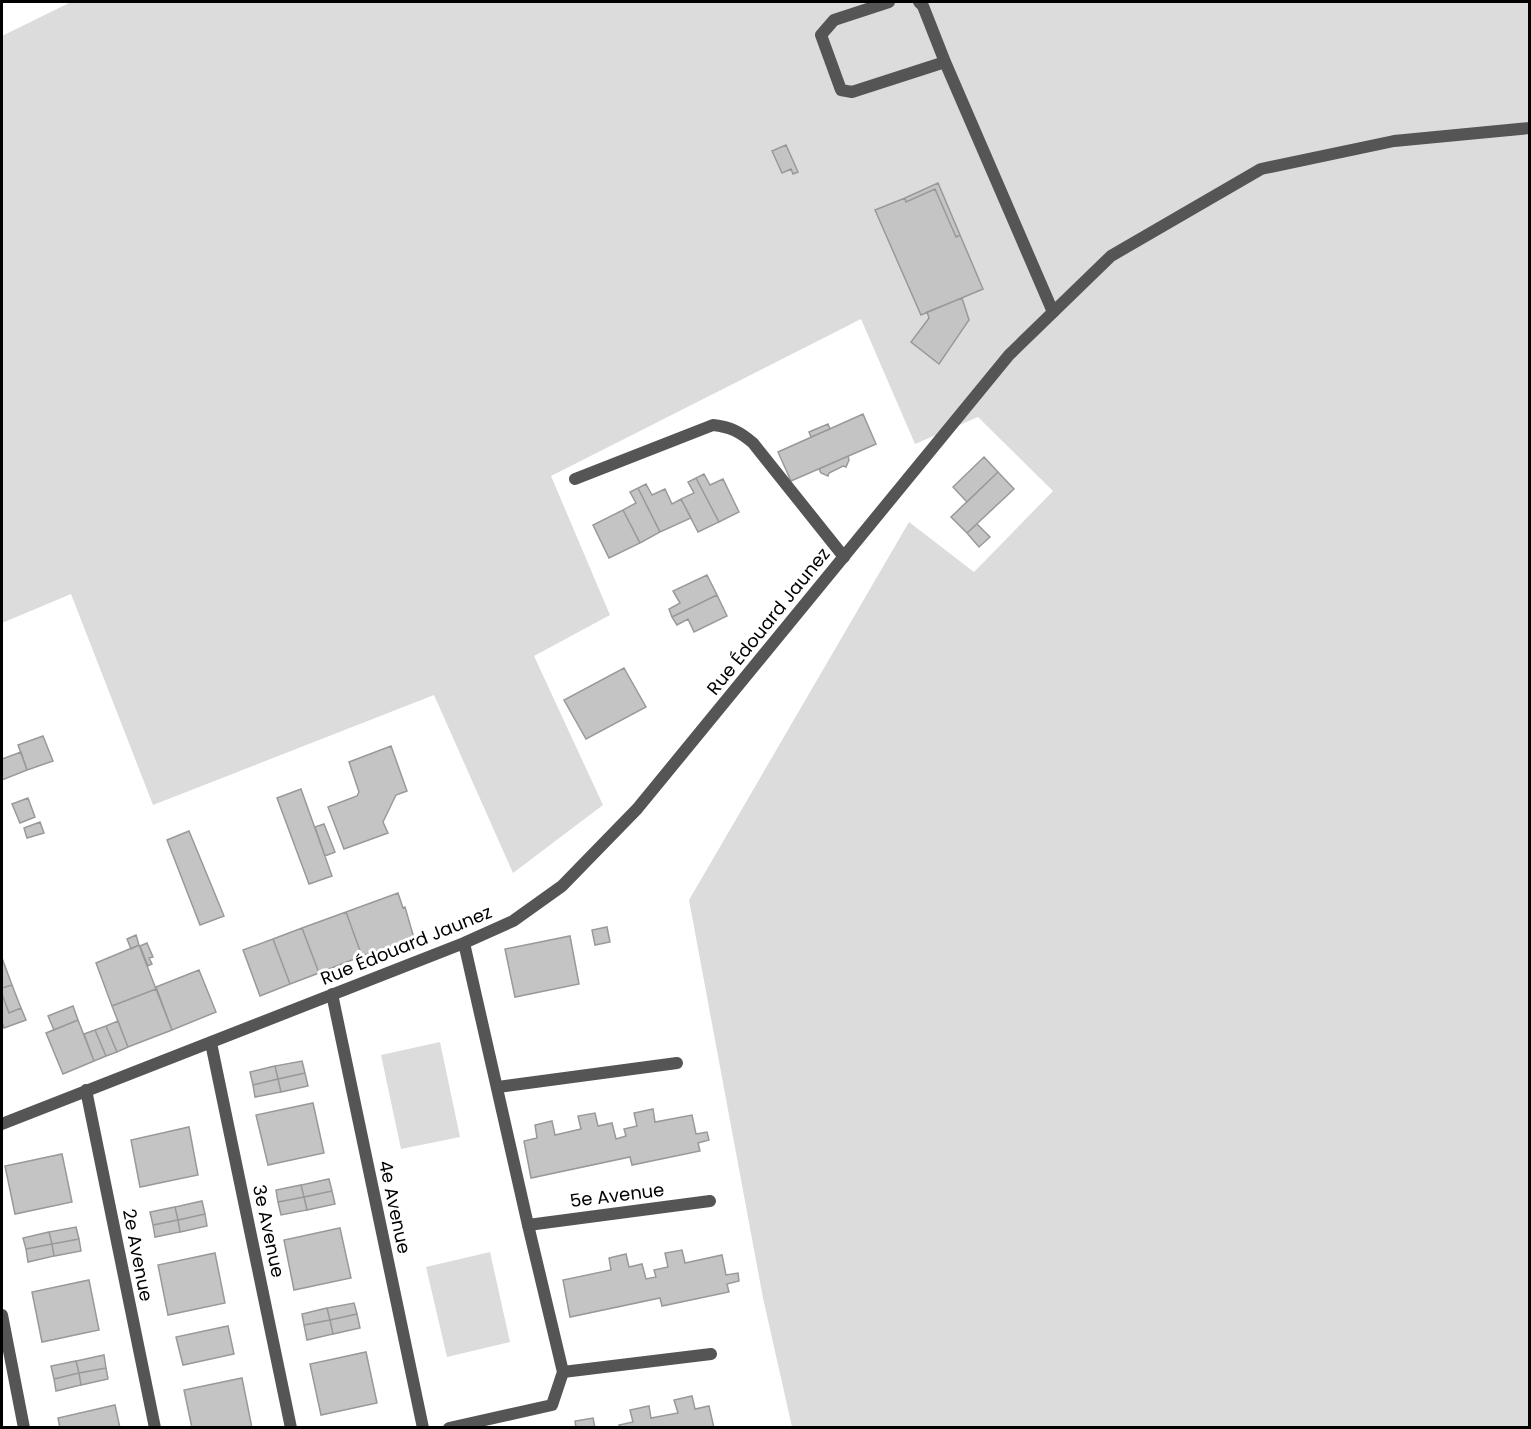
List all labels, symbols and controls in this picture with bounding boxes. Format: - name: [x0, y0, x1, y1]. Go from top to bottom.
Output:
- street label: Rue Édouard Jaunez: [701, 542, 835, 700]
- street label: Rue Édouard Jaunez: [317, 899, 495, 991]
- street label: 4e Avenue: [373, 1158, 417, 1256]
- street label: 5e Avenue: [568, 1177, 666, 1213]
- street label: 3e Avenue: [247, 1182, 291, 1280]
- street label: 2e Avenue: [117, 1207, 159, 1303]

